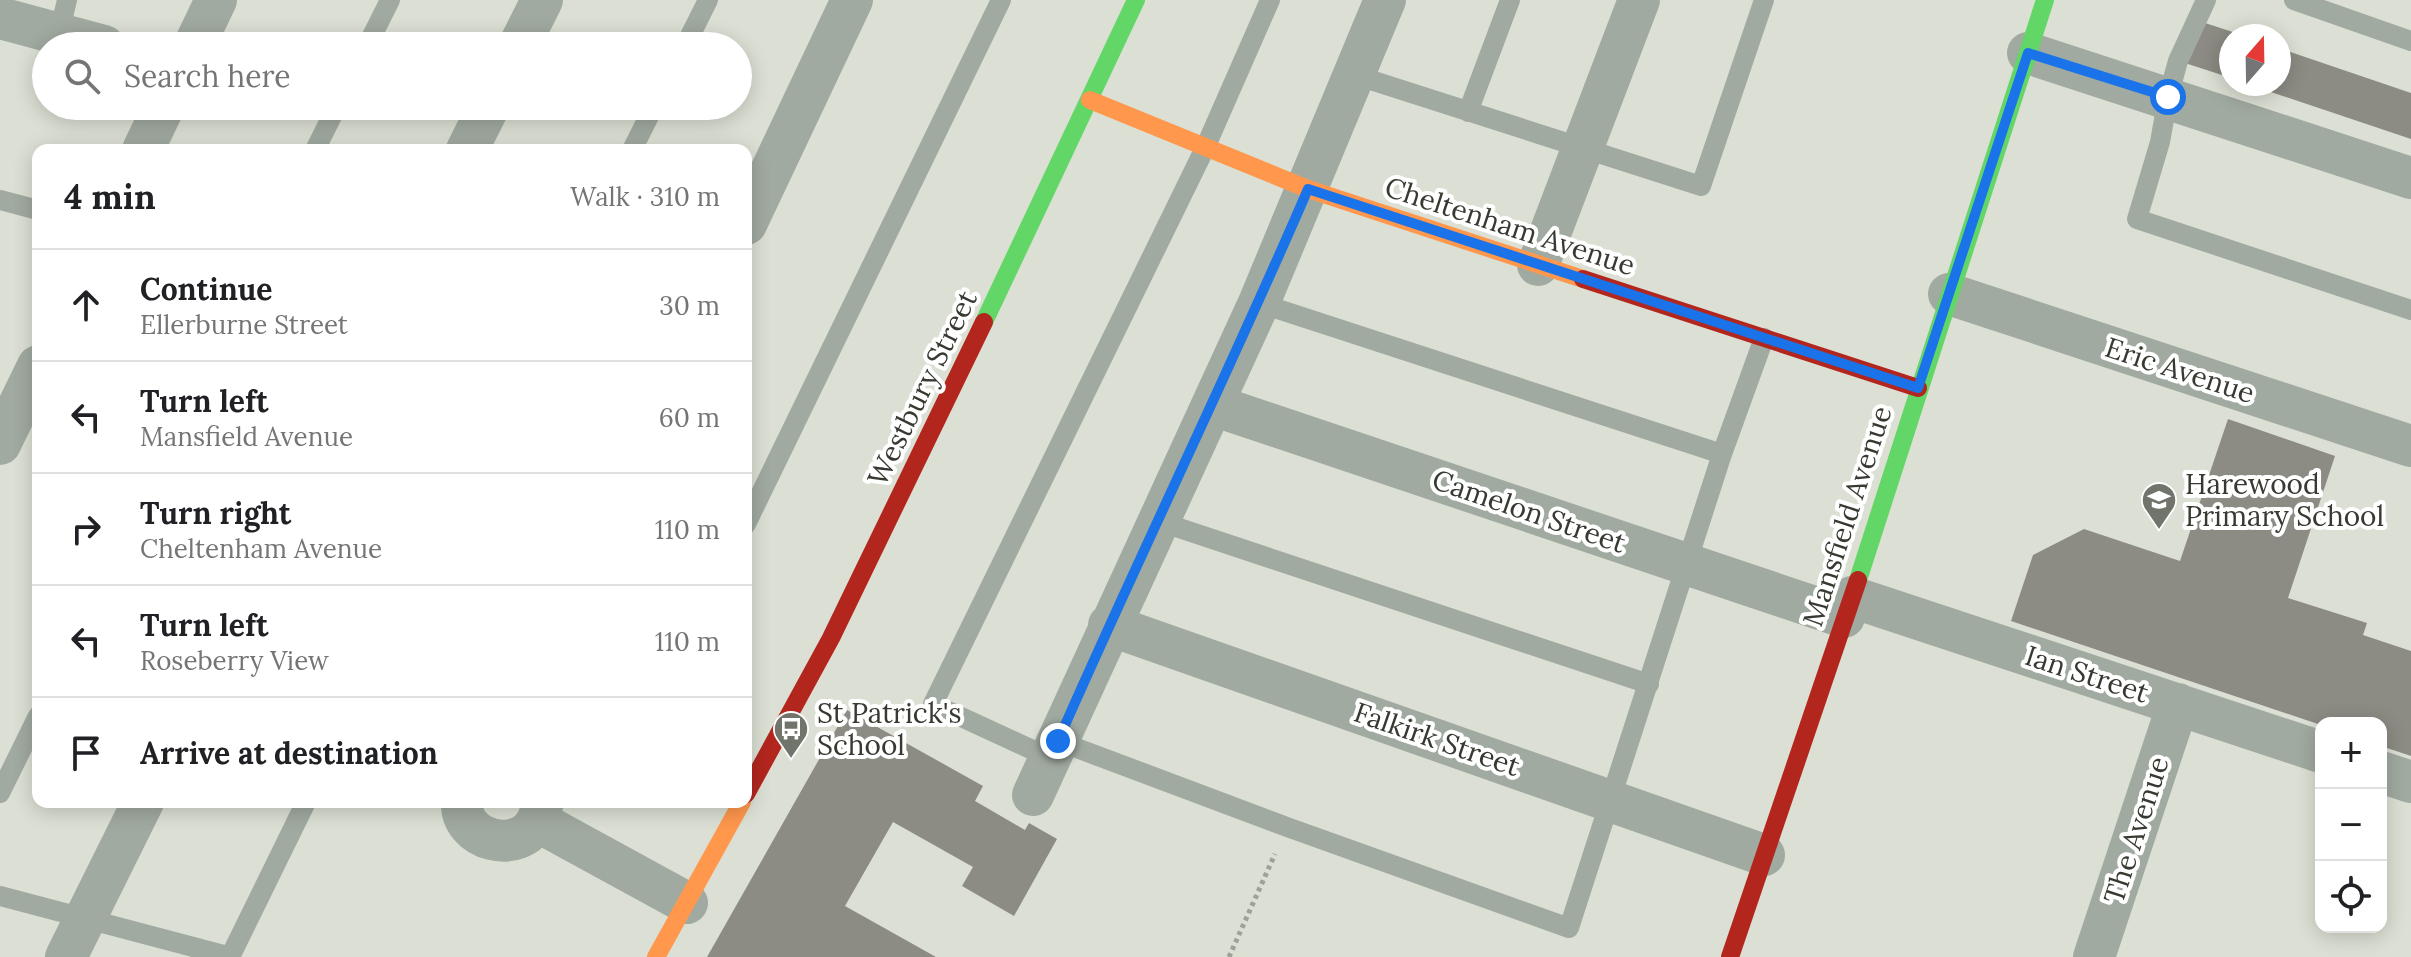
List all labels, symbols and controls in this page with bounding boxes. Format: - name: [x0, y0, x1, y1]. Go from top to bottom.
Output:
- north arrow: [2219, 24, 2291, 96]
- search box: [32, 32, 752, 120]
- icon: search: [60, 54, 104, 98]
- text: Search here: [124, 57, 291, 95]
- route start: [2150, 79, 2186, 115]
- street label: Cheltenham Avenue: [1380, 169, 1640, 283]
- text: 4 min: [64, 175, 156, 218]
- text: Walk · 310 m: [570, 180, 720, 213]
- text: Continue: [140, 270, 272, 308]
- icon: ahead: [64, 283, 108, 327]
- street label: Westbury Street: [859, 284, 985, 492]
- text: 30 m: [659, 289, 720, 322]
- text: Ellerburne Street: [140, 308, 348, 341]
- street label: Eric Avenue: [2101, 329, 2259, 411]
- text: Turn left: [140, 382, 268, 420]
- icon: left: [64, 395, 108, 439]
- text: 60 m: [659, 401, 720, 434]
- street label: Mansfield Avenue: [1794, 401, 1900, 631]
- text: Mansfield Avenue: [140, 420, 353, 453]
- street label: Camelon Street: [1428, 461, 1630, 561]
- place label: Harewood Primary School: [2185, 466, 2384, 534]
- school or university icon: Harewood Primary School: [2140, 481, 2178, 531]
- text: Turn right: [140, 494, 291, 532]
- icon: right: [64, 507, 108, 551]
- text: 110 m: [655, 513, 720, 546]
- text: Cheltenham Avenue: [140, 532, 382, 565]
- text: Turn left: [140, 606, 268, 644]
- icon: left: [64, 619, 108, 663]
- text: 110 m: [655, 625, 720, 658]
- street label: Ian Street: [2021, 637, 2153, 711]
- text: Roseberry View: [140, 644, 329, 677]
- street label: Falkirk Street: [1349, 694, 1525, 784]
- place label: St Patrick's School: [817, 695, 962, 763]
- bus stop icon: St Patrick's School: [772, 710, 810, 760]
- map controls: [2315, 717, 2387, 933]
- button: +: [2315, 717, 2387, 789]
- route end: [1040, 723, 1076, 759]
- icon: arrive: [64, 731, 108, 775]
- text: Arrive at destination: [140, 734, 438, 772]
- street label: The Avenue: [2095, 752, 2177, 908]
- button: −: [2315, 789, 2387, 861]
- button: locate: [2315, 861, 2387, 933]

